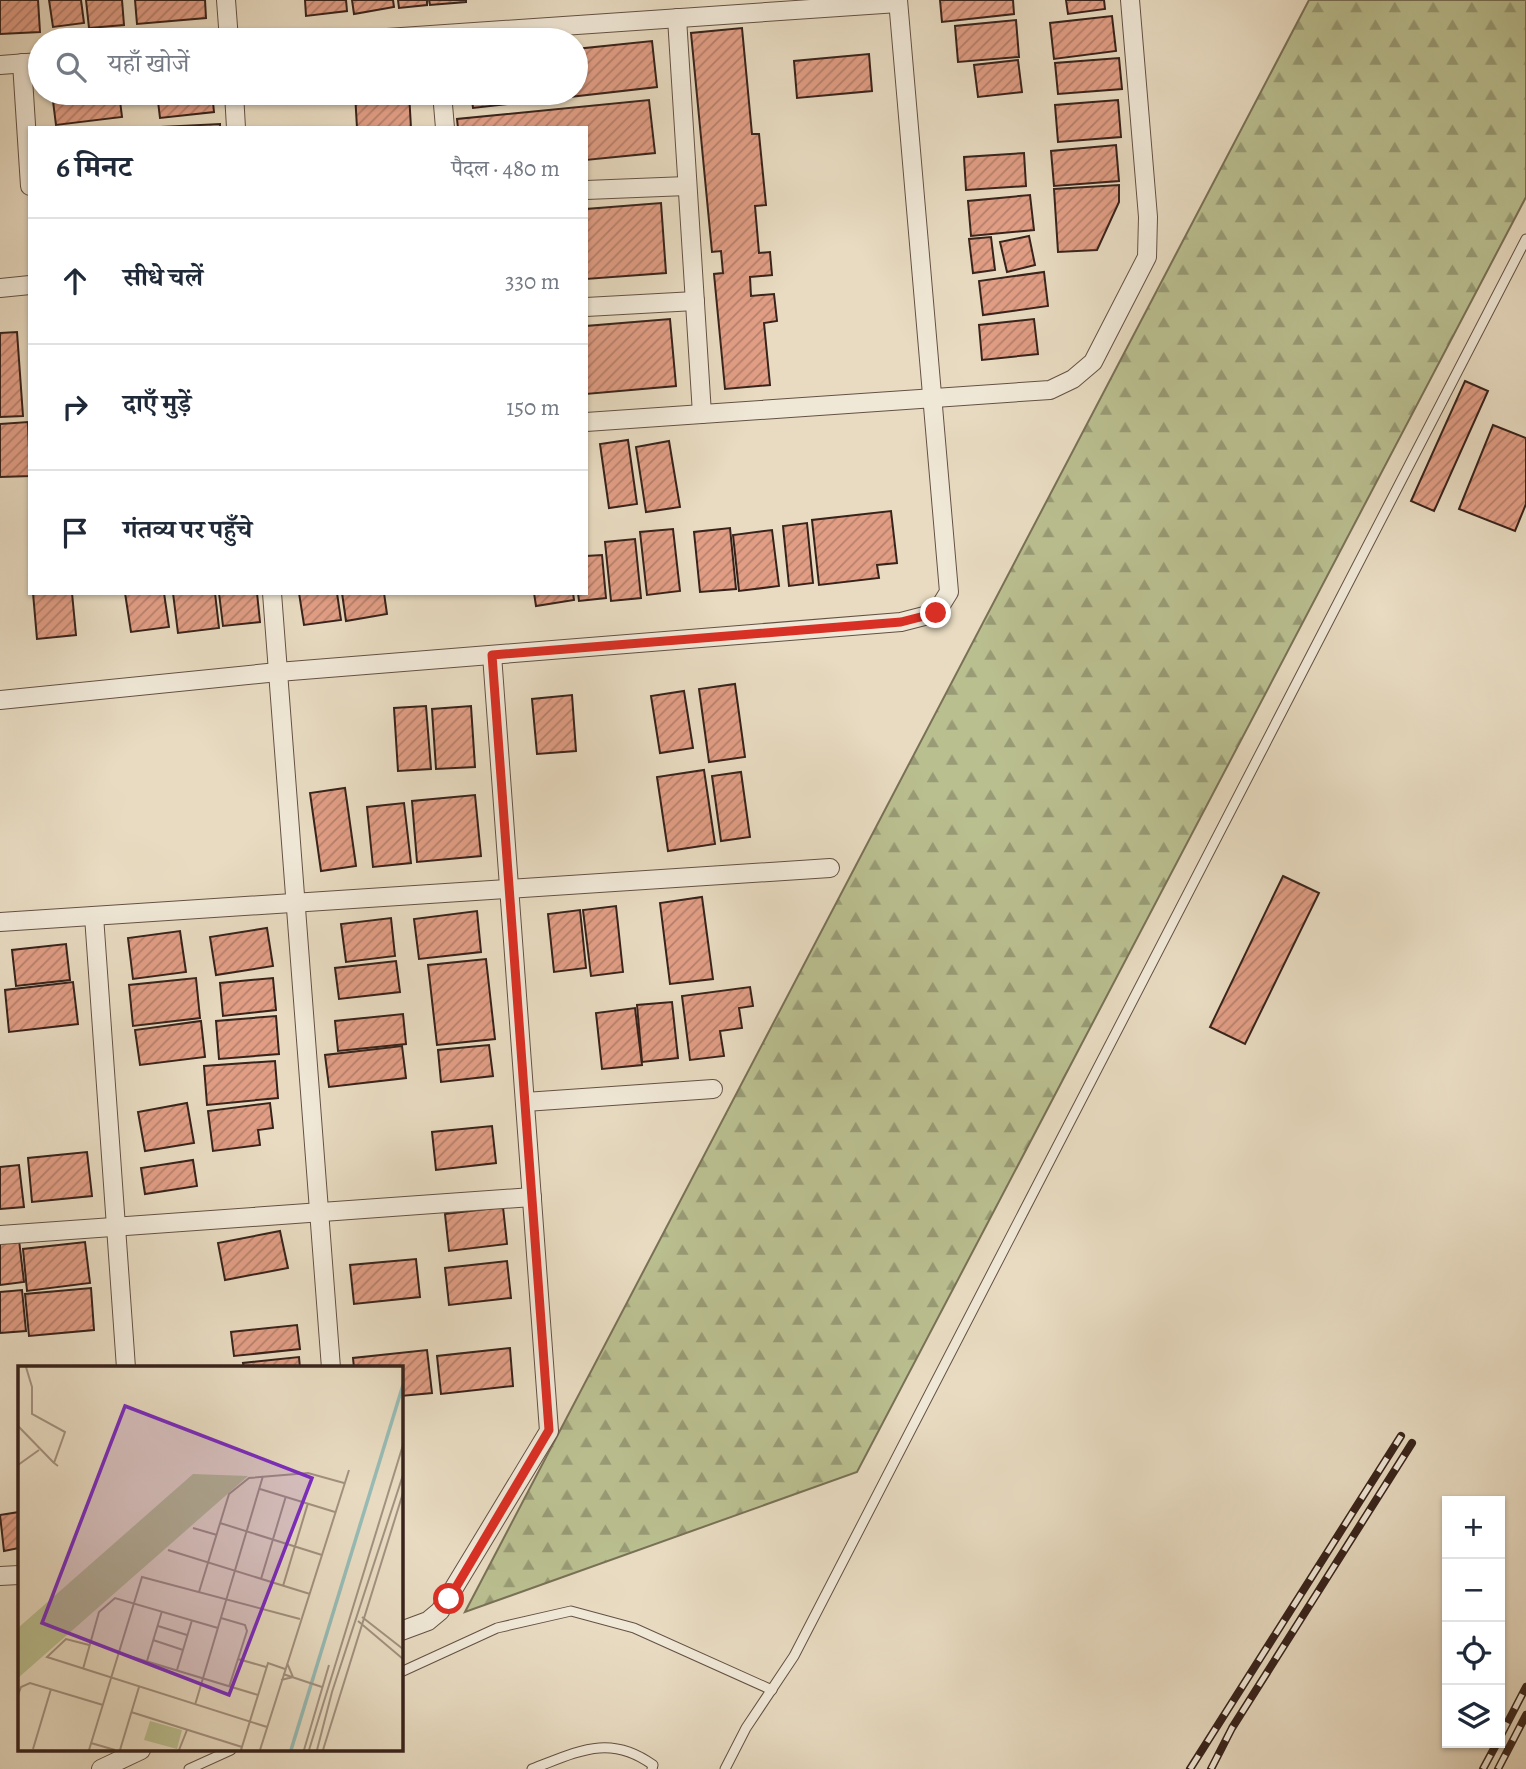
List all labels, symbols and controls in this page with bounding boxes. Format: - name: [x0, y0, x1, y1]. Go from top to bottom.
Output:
- search box: [28, 28, 588, 105]
- text: यहाँ खोजें: [108, 46, 189, 81]
- icon: search: [52, 48, 90, 86]
- text: 6 मिनट: [56, 147, 132, 187]
- text: पैदल · 480 m: [451, 153, 560, 184]
- text: सीधे चलें: [123, 260, 203, 295]
- icon: ahead: [56, 262, 94, 300]
- text: 330 m: [505, 266, 560, 297]
- text: दाएँ मुड़ें: [123, 386, 191, 421]
- icon: right: [56, 388, 94, 426]
- text: 150 m: [506, 392, 560, 423]
- text: गंतव्य पर पहुँचे: [123, 512, 252, 547]
- icon: arrive: [56, 514, 94, 552]
- route end: [920, 597, 951, 628]
- inset map: [18, 1366, 402, 1752]
- map controls: [1442, 1496, 1505, 1748]
- button: +: [1442, 1496, 1505, 1559]
- button: −: [1442, 1559, 1505, 1622]
- route start: [433, 1583, 464, 1614]
- button: locate: [1442, 1622, 1505, 1685]
- button: layers: [1442, 1685, 1505, 1748]

